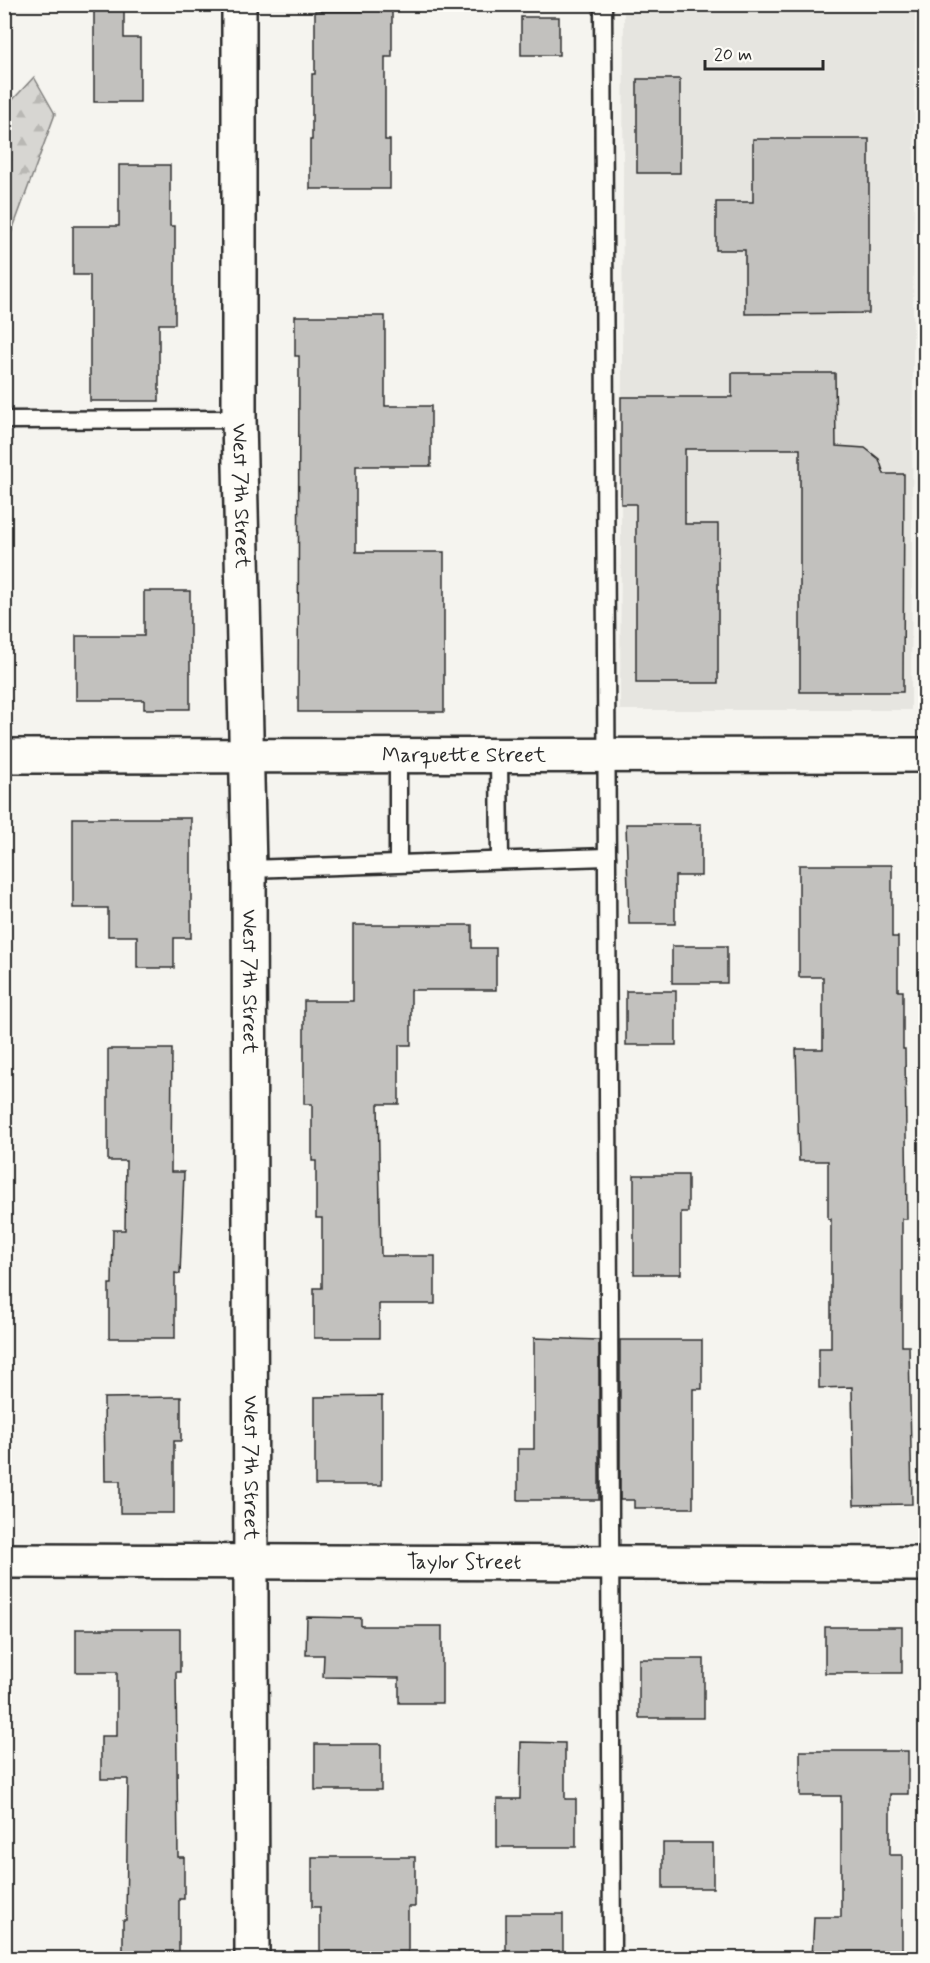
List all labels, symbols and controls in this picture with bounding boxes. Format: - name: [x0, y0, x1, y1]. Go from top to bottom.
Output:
- scale bar: [705, 33, 824, 71]
- text: 20 m: [714, 43, 752, 67]
- street label: West 7th Street: [225, 423, 256, 569]
- street label: Marquette Street: [382, 741, 547, 770]
- street label: West 7th Street: [235, 909, 264, 1055]
- street label: West 7th Street: [236, 1395, 265, 1541]
- street label: Taylor Street: [407, 1548, 521, 1577]

